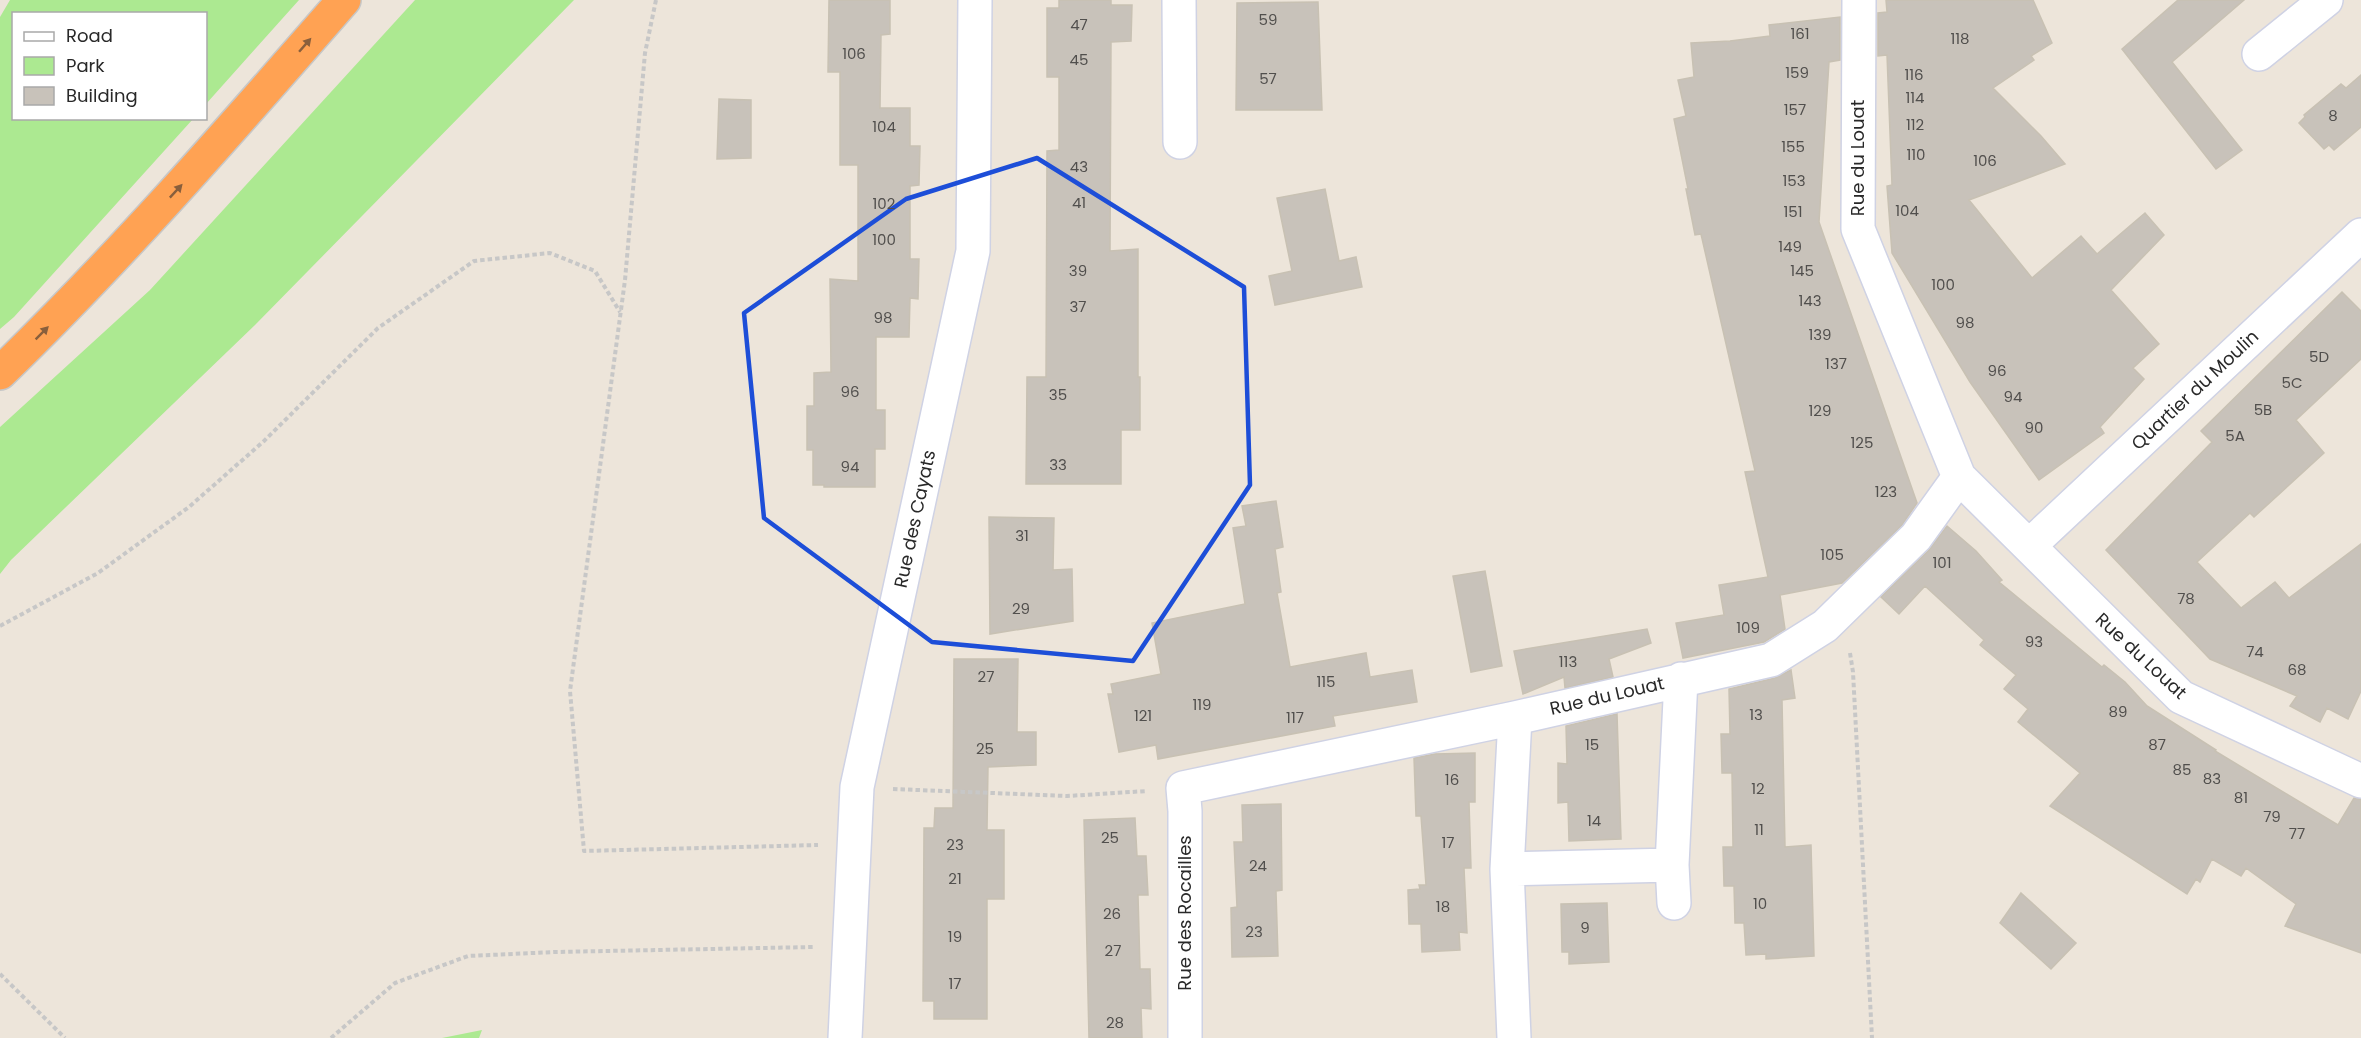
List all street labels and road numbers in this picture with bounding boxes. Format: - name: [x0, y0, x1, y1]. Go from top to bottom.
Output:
- street label: Rue du Louat: [1845, 100, 1870, 216]
- street label: Quartier du Moulin: [2126, 324, 2264, 455]
- street label: Rue des Cayats: [888, 448, 941, 590]
- street label: Rue du Louat: [2090, 607, 2192, 704]
- street label: Rue du Louat: [1547, 670, 1666, 721]
- street label: Rue des Rocailles: [1172, 835, 1197, 991]

